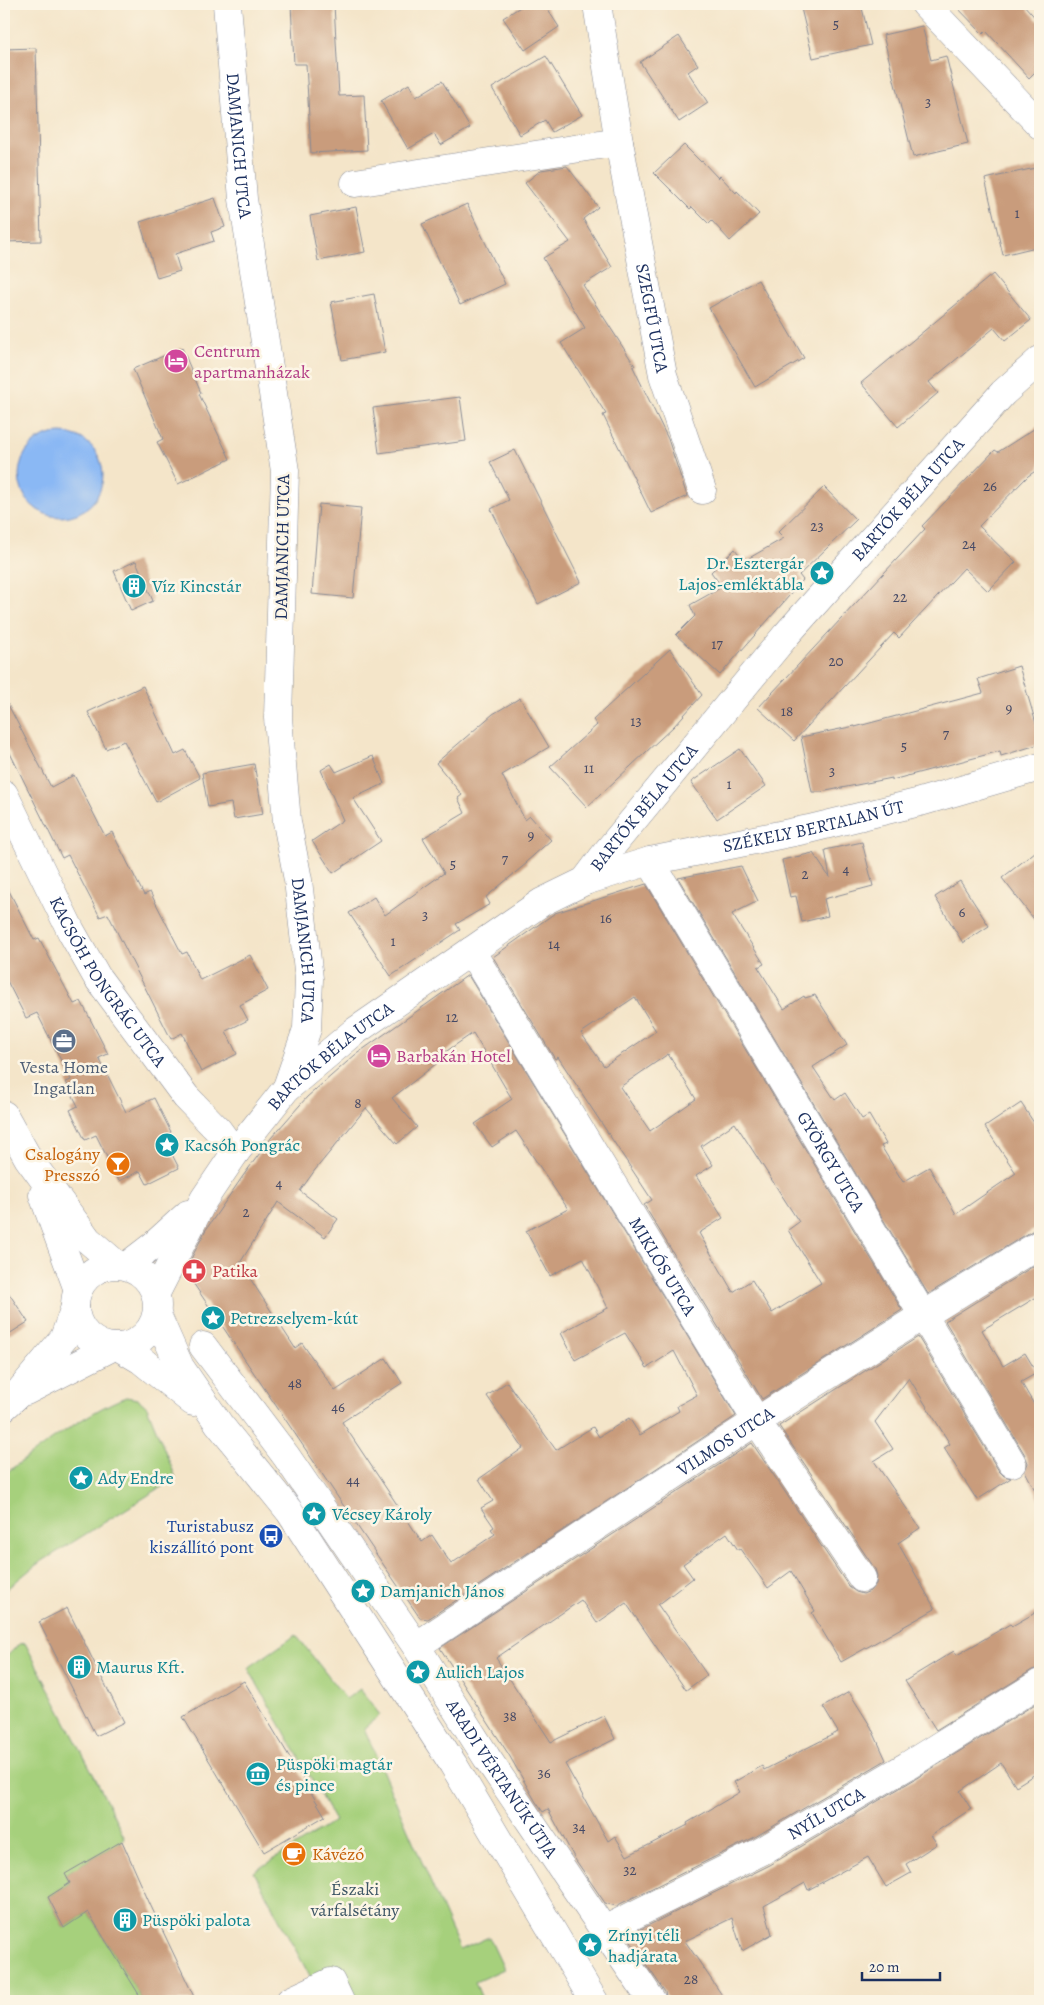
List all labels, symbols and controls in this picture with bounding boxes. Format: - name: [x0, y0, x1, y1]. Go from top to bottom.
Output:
- house number: 5: [833, 14, 839, 34]
- street label: DAMJANICH UTCA: [221, 72, 258, 220]
- house number: 3: [925, 92, 931, 112]
- house number: 1: [1014, 203, 1020, 223]
- street label: SZEGFŰ UTCA: [630, 261, 674, 375]
- place label: Centrum apartmanházak: [194, 339, 310, 384]
- hotel icon: Centrum apartmanházak: [163, 348, 189, 374]
- street label: BARTÓK BÉLA UTCA: [846, 432, 970, 566]
- street label: DAMJANICH UTCA: [269, 473, 295, 620]
- house number: 26: [983, 476, 997, 496]
- house number: 23: [810, 516, 824, 536]
- house number: 24: [962, 534, 976, 554]
- place label: Dr. Esztergár Lajos-emléktábla: [678, 551, 805, 596]
- place icon: Dr. Esztergár Lajos-emléktábla: [809, 560, 835, 586]
- building icon: Víz Kincstár: [121, 573, 147, 599]
- place label: Víz Kincstár: [151, 574, 242, 598]
- house number: 22: [893, 587, 907, 607]
- house number: 17: [711, 634, 723, 654]
- house number: 20: [828, 651, 844, 671]
- house number: 9: [1006, 698, 1013, 718]
- house number: 18: [781, 701, 793, 721]
- house number: 13: [630, 711, 642, 731]
- house number: 7: [943, 724, 950, 744]
- house number: 5: [901, 736, 907, 756]
- street label: BARTÓK BÉLA UTCA: [584, 739, 703, 876]
- house number: 11: [584, 758, 594, 778]
- house number: 3: [829, 761, 835, 781]
- house number: 1: [726, 774, 732, 794]
- street label: SZÉKELY BERTALAN ÚT: [721, 794, 907, 858]
- house number: 9: [528, 825, 535, 845]
- house number: 7: [502, 849, 509, 869]
- house number: 5: [450, 854, 456, 874]
- house number: 4: [843, 859, 850, 879]
- house number: 2: [801, 864, 809, 884]
- street label: DAMJANICH UTCA: [286, 876, 321, 1024]
- street label: KACSÓH PONGRÁC UTCA: [44, 892, 172, 1072]
- house number: 6: [959, 902, 966, 922]
- house number: 3: [422, 905, 428, 925]
- house number: 16: [600, 908, 612, 928]
- house number: 1: [390, 931, 396, 951]
- house number: 14: [548, 934, 560, 954]
- street label: BARTÓK BÉLA UTCA: [262, 996, 399, 1115]
- house number: 12: [446, 1007, 458, 1027]
- office icon: Vesta Home Ingatlan: [51, 1028, 77, 1054]
- hotel icon: Barbakán Hotel: [366, 1043, 392, 1069]
- place label: Barbakán Hotel: [396, 1044, 511, 1068]
- place label: Vesta Home Ingatlan: [19, 1055, 108, 1100]
- house number: 8: [354, 1093, 362, 1113]
- street label: GYÖRGY UTCA: [791, 1107, 871, 1217]
- place icon: Kacsóh Pongrác: [154, 1132, 180, 1158]
- place label: Kacsóh Pongrác: [184, 1133, 300, 1157]
- place label: Csalogány Presszó: [25, 1142, 101, 1187]
- bar icon: Csalogány Presszó: [105, 1151, 131, 1177]
- house number: 4: [276, 1173, 283, 1193]
- house number: 2: [242, 1202, 250, 1222]
- street label: MIKLÓS UTCA: [623, 1212, 702, 1321]
- pharmacy icon: Patika: [181, 1258, 207, 1284]
- place label: Patika: [212, 1259, 259, 1283]
- place icon: Petrezselyem-kút: [200, 1305, 226, 1331]
- place label: Petrezselyem-kút: [230, 1306, 358, 1330]
- house number: 48: [288, 1373, 302, 1393]
- house number: 46: [331, 1397, 345, 1417]
- street label: VILMOS UTCA: [672, 1401, 779, 1482]
- place icon: Ady Endre: [68, 1465, 94, 1491]
- place label: Ady Endre: [97, 1466, 174, 1490]
- house number: 44: [346, 1470, 360, 1490]
- place icon: Vécsey Károly: [301, 1501, 327, 1527]
- place label: Vécsey Károly: [331, 1502, 433, 1526]
- place label: Turistabusz kiszállító pont: [149, 1514, 254, 1559]
- bus stop icon: Turistabusz kiszállító pont: [258, 1523, 284, 1549]
- place icon: Damjanich János: [350, 1578, 376, 1604]
- place label: Damjanich János: [380, 1579, 504, 1603]
- building icon: Maurus Kft.: [66, 1654, 92, 1680]
- place label: Maurus Kft.: [96, 1655, 185, 1679]
- place icon: Aulich Lajos: [405, 1659, 431, 1685]
- place label: Aulich Lajos: [435, 1660, 524, 1684]
- street label: ARADI VÉRTANÚK ÚTJA: [440, 1694, 564, 1863]
- house number: 38: [503, 1706, 517, 1726]
- place label: Püspöki magtár és pince: [276, 1752, 393, 1797]
- museum icon: Püspöki magtár és pince: [245, 1761, 271, 1787]
- house number: 36: [537, 1763, 551, 1783]
- street label: NYÍL UTCA: [783, 1781, 870, 1845]
- house number: 34: [572, 1817, 586, 1837]
- cafe icon: Kávézó: [281, 1841, 307, 1867]
- place label: Kávézó: [312, 1842, 364, 1866]
- house number: 32: [623, 1860, 637, 1880]
- park label: Északi várfalsétány: [310, 1877, 400, 1922]
- building icon: Püspöki palota: [112, 1907, 138, 1933]
- place label: Püspöki palota: [142, 1908, 251, 1932]
- place label: Zrínyi téli hadjárata: [608, 1923, 680, 1968]
- place icon: Zrínyi téli hadjárata: [577, 1932, 603, 1958]
- scale bar: [862, 1950, 939, 1982]
- text: 20 m: [869, 1957, 900, 1977]
- house number: 28: [684, 1969, 698, 1989]

